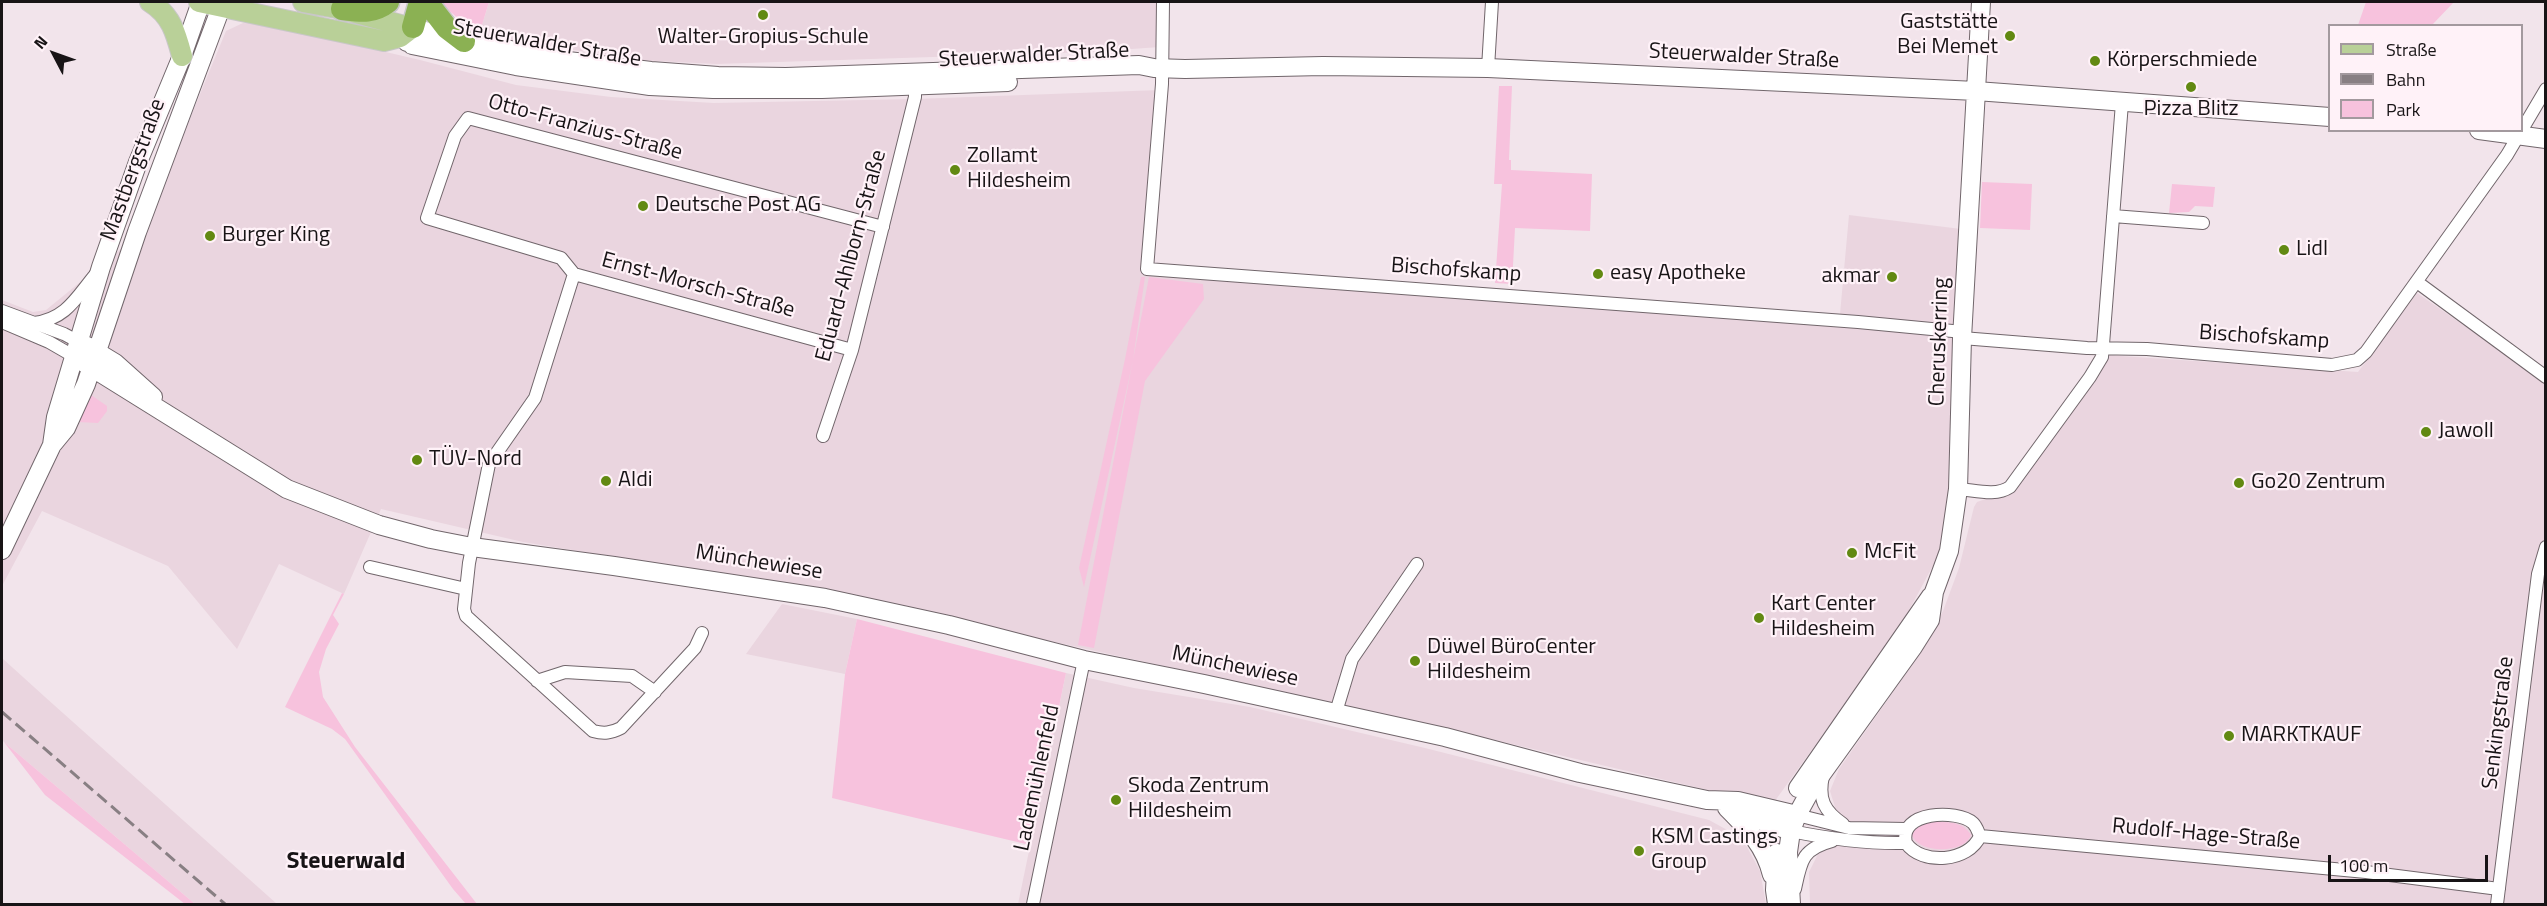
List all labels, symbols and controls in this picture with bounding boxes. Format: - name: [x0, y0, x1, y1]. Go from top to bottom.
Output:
- marker: Walter-Gropius-Schule: [756, 8, 770, 22]
- place label: Gaststätte Bei Memet: [1897, 10, 1998, 62]
- street label: Steuerwalder Straße: [451, 14, 643, 74]
- north arrow: [24, 24, 84, 84]
- legend: [2328, 24, 2523, 132]
- place label: Walter-Gropius-Schule: [657, 25, 869, 51]
- marker: Gaststätte Bei Memet: [2003, 29, 2017, 43]
- text: N: [28, 30, 53, 54]
- text: Straße: [2386, 36, 2437, 63]
- street label: Steuerwalder Straße: [938, 38, 1130, 74]
- street label: Steuerwalder Straße: [1648, 39, 1840, 75]
- place label: Körperschmiede: [2107, 48, 2257, 74]
- marker: Körperschmiede: [2088, 54, 2102, 68]
- text: Bahn: [2386, 66, 2425, 93]
- marker: Pizza Blitz: [2184, 80, 2198, 94]
- street label: Otto-Franzius-Straße: [485, 89, 685, 167]
- street label: Mastbergstraße: [96, 95, 172, 245]
- text: Park: [2386, 96, 2420, 123]
- place label: Pizza Blitz: [2144, 97, 2238, 123]
- place label: Zollamt Hildesheim: [967, 144, 1071, 196]
- street label: Eduard-Ahlborn-Straße: [811, 147, 893, 365]
- marker: Zollamt Hildesheim: [948, 163, 962, 177]
- place label: Deutsche Post AG: [655, 193, 821, 219]
- marker: Deutsche Post AG: [636, 199, 650, 213]
- place label: Burger King: [222, 223, 330, 249]
- marker: Burger King: [203, 229, 217, 243]
- place label: Lidl: [2296, 237, 2328, 263]
- marker: Lidl: [2277, 243, 2291, 257]
- street label: Ernst-Morsch-Straße: [599, 248, 797, 324]
- street label: Bischofskamp: [1390, 253, 1522, 289]
- place label: easy Apotheke: [1610, 261, 1746, 287]
- place label: akmar: [1821, 264, 1880, 290]
- marker: easy Apotheke: [1591, 267, 1605, 281]
- marker: akmar: [1885, 270, 1899, 284]
- street label: Cheruskerring: [1925, 277, 1955, 407]
- street label: Bischofskamp: [2198, 320, 2330, 356]
- place label: Jawoll: [2438, 419, 2494, 445]
- marker: Jawoll: [2419, 425, 2433, 439]
- place label: TÜV-Nord: [429, 447, 522, 473]
- marker: TÜV-Nord: [410, 453, 424, 467]
- place label: Aldi: [618, 468, 653, 494]
- place label: Go20 Zentrum: [2251, 470, 2385, 496]
- marker: Aldi: [599, 474, 613, 488]
- marker: Go20 Zentrum: [2232, 476, 2246, 490]
- street label: Münchewiese: [694, 540, 824, 586]
- place label: McFit: [1864, 540, 1916, 566]
- marker: McFit: [1845, 546, 1859, 560]
- place label: Kart Center Hildesheim: [1771, 592, 1876, 644]
- marker: Kart Center Hildesheim: [1752, 611, 1766, 625]
- place label: Düwel BüroCenter Hildesheim: [1427, 635, 1596, 686]
- street label: Münchewiese: [1169, 641, 1301, 693]
- marker: Düwel BüroCenter Hildesheim: [1408, 654, 1422, 668]
- street label: Senkingstraße: [2478, 655, 2520, 791]
- street label: Lademühlenfeld: [1010, 702, 1066, 854]
- place label: MARKTKAUF: [2241, 723, 2361, 749]
- marker: MARKTKAUF: [2222, 729, 2236, 743]
- place label: Skoda Zentrum Hildesheim: [1128, 774, 1269, 825]
- marker: Skoda Zentrum Hildesheim: [1109, 793, 1123, 807]
- street label: Rudolf-Hage-Straße: [2111, 814, 2301, 856]
- place label: KSM Castings Group: [1651, 825, 1778, 876]
- scale bar: [2331, 843, 2492, 881]
- marker: KSM Castings Group: [1632, 844, 1646, 858]
- district label: Steuerwald: [287, 848, 405, 876]
- text: 100 m: [2339, 852, 2388, 879]

